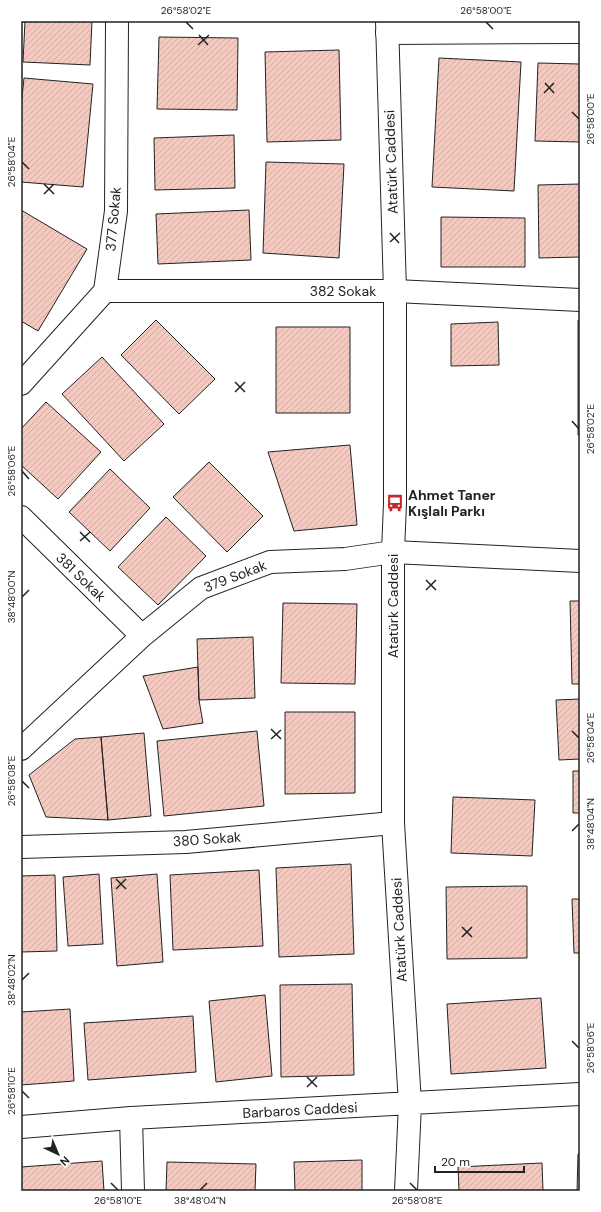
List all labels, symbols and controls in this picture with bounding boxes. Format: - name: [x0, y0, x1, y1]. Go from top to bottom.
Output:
- text: 26°58'02"E: [161, 4, 211, 17]
- text: 26°58'00"E: [460, 4, 512, 17]
- text: 26°58'00"E: [584, 93, 597, 145]
- street label: Atatürk Caddesi: [380, 109, 402, 215]
- text: 26°58'04"E: [5, 136, 18, 187]
- street label: 377 Sokak: [101, 186, 125, 252]
- street label: 382 Sokak: [310, 282, 376, 300]
- text: 26°58'02"E: [584, 404, 597, 454]
- text: 26°58'06"E: [5, 445, 18, 496]
- place label: Ahmet Taner Kışlalı Parkı: [408, 486, 496, 520]
- bus stop icon: Ahmet Taner Kışlalı Parkı: [385, 493, 405, 513]
- street label: 381 Sokak: [52, 549, 110, 605]
- street label: Atatürk Caddesi: [384, 554, 402, 658]
- street label: 379 Sokak: [201, 556, 269, 596]
- text: 38°48'00"N: [5, 571, 18, 623]
- text: 26°58'04"E: [584, 712, 597, 763]
- text: 26°58'08"E: [5, 755, 18, 806]
- text: 38°48'04"N: [584, 798, 597, 850]
- street label: 380 Sokak: [172, 828, 242, 850]
- street label: Atatürk Caddesi: [387, 877, 411, 983]
- text: 38°48'02"N: [5, 954, 18, 1006]
- text: 26°58'06"E: [584, 1022, 597, 1073]
- text: 26°58'10"E: [5, 1067, 18, 1115]
- street label: Barbaros Caddesi: [242, 1098, 358, 1122]
- north arrow: [38, 1134, 78, 1174]
- scale bar: [435, 1148, 524, 1174]
- text: N: [57, 1153, 73, 1169]
- text: 20 m: [441, 1154, 470, 1170]
- text: 26°58'10"E: [94, 1194, 142, 1207]
- text: 38°48'04"N: [174, 1194, 226, 1207]
- text: 26°58'08"E: [392, 1194, 443, 1207]

